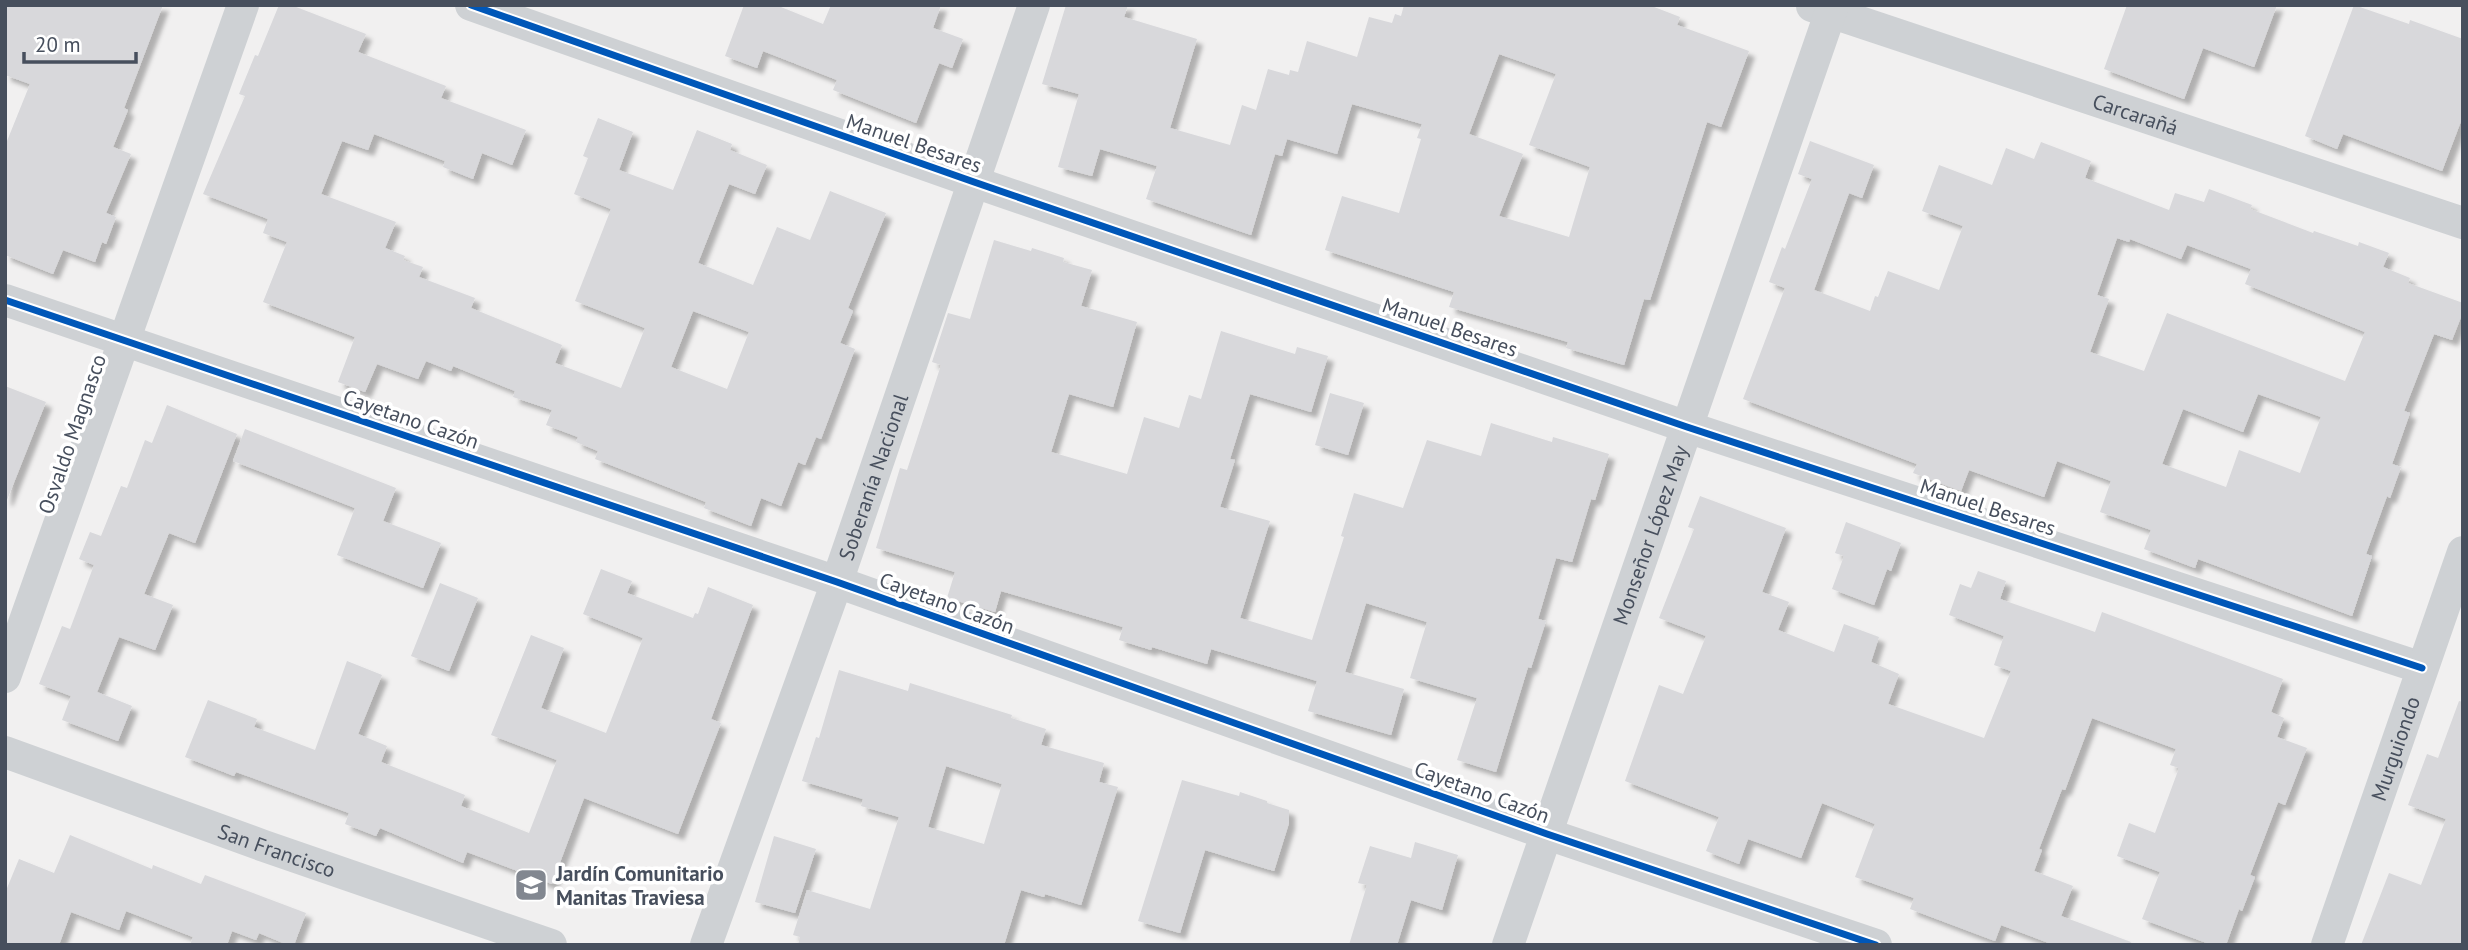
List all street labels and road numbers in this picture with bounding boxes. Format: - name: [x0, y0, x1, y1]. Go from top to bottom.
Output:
- street label: Carcarañá: [2089, 87, 2182, 141]
- street label: Manuel Besares: [843, 107, 985, 179]
- street label: Manuel Besares: [1379, 291, 1521, 363]
- street label: Osvaldo Magnasco: [32, 350, 112, 518]
- street label: Cayetano Cazón: [339, 383, 483, 455]
- street label: Soberanía Nacional: [832, 390, 914, 564]
- street label: Monseñor López May: [1606, 441, 1693, 628]
- street label: Manuel Besares: [1917, 472, 2059, 542]
- street label: Cayetano Cazón: [876, 566, 1018, 640]
- street label: Murguiondo: [2364, 693, 2426, 804]
- street label: Cayetano Cazón: [1411, 755, 1553, 829]
- street label: San Francisco: [214, 817, 339, 883]

